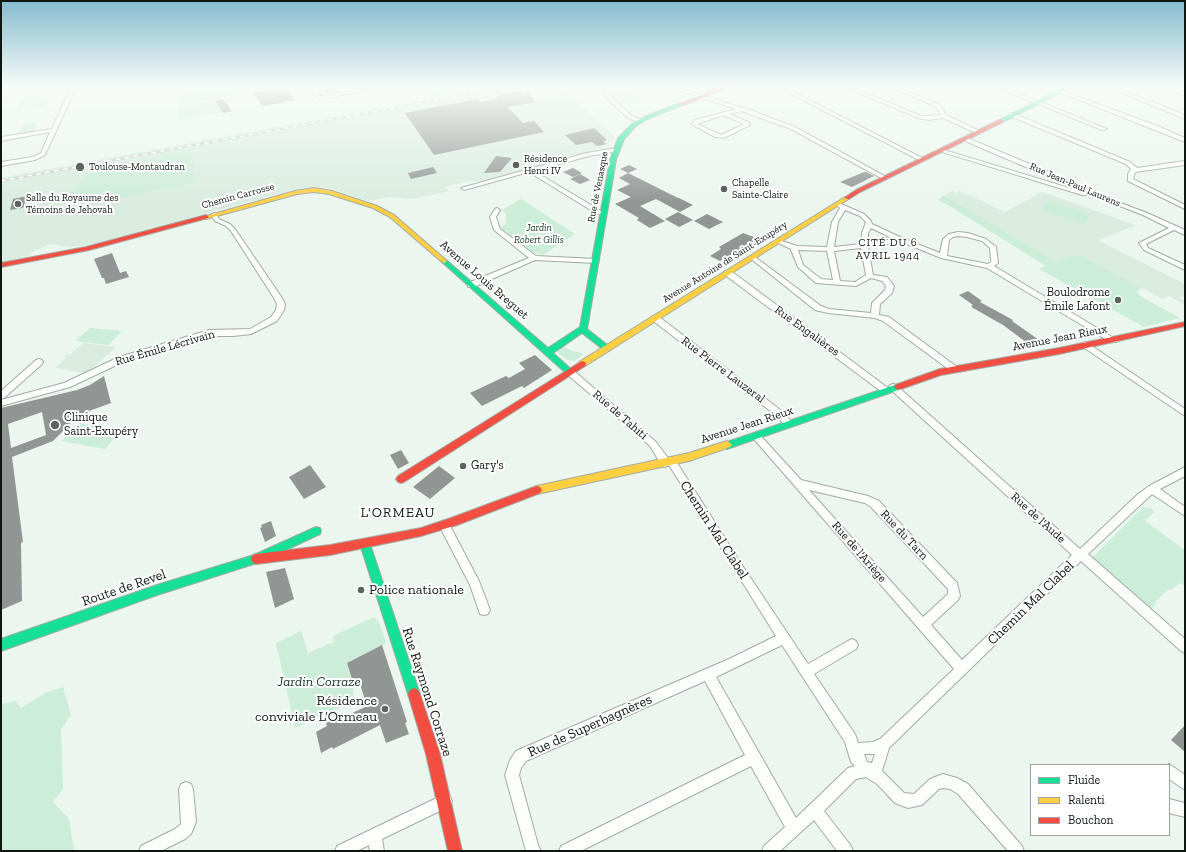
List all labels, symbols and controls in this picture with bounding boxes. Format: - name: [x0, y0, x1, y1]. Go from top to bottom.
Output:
- street label: Rue de Venasque: [585, 150, 611, 224]
- place label: Résidence Henri IV: [524, 153, 567, 176]
- marker: Résidence Henri IV: [511, 160, 521, 170]
- street label: Rue Jean-Paul Laurens: [1028, 160, 1122, 210]
- marker: Toulouse-Montaudran: [74, 161, 86, 173]
- place label: Toulouse-Montaudran: [89, 161, 185, 173]
- place label: Chapelle Sainte-Claire: [732, 177, 788, 200]
- street label: Chemin Carrosse: [200, 181, 276, 211]
- marker: Chapelle Sainte-Claire: [719, 184, 729, 194]
- place label: Salle du Royaume des Témoins de Jehovah: [26, 192, 119, 216]
- marker: Salle du Royaume des Témoins de Jehovah: [13, 199, 23, 209]
- street label: Avenue Antoine de Saint-Exupéry: [660, 219, 790, 305]
- park label: Jardin Robert Gillis: [514, 222, 564, 246]
- district label: CITÉ DU 6 AVRIL 1944: [856, 236, 920, 262]
- street label: Avenue Louis Breguet: [437, 238, 531, 322]
- place label: Boulodrome Émile Lafont: [1044, 286, 1110, 314]
- marker: Boulodrome Émile Lafont: [1113, 295, 1123, 305]
- street label: Rue Engalières: [772, 303, 842, 359]
- street label: Avenue Jean Rieux: [1011, 322, 1109, 354]
- street label: Rue Émile Lécrivain: [114, 327, 216, 369]
- street label: Rue Pierre Lauzeral: [678, 334, 768, 406]
- street label: Rue de Tahiti: [590, 387, 650, 443]
- street label: Avenue Jean Rieux: [699, 403, 795, 447]
- place label: Clinique Saint-Exupéry: [64, 411, 138, 439]
- marker: Clinique Saint-Exupéry: [49, 419, 61, 431]
- place label: Gary's: [471, 459, 504, 473]
- marker: Gary's: [458, 461, 468, 471]
- street label: Chemin Mal Clabel: [676, 478, 752, 582]
- street label: Rue de l'Aude: [1008, 490, 1068, 546]
- district label: L'ORMEAU: [361, 505, 435, 521]
- street label: Rue du Tarn: [877, 507, 931, 563]
- street label: Rue de l'Ariège: [829, 519, 889, 585]
- street label: Chemin Mal Clabel: [984, 557, 1078, 649]
- street label: Route de Revel: [80, 566, 168, 610]
- place label: Police nationale: [369, 582, 464, 598]
- marker: Police nationale: [356, 585, 366, 595]
- street label: Rue Raymond Corraze: [398, 625, 456, 759]
- park label: Jardin Corraze: [277, 674, 361, 690]
- street label: Rue de Superbagnères: [525, 691, 655, 761]
- place label: Résidence conviviale L’Ormeau: [255, 693, 377, 726]
- marker: Résidence conviviale L’Ormeau: [380, 704, 390, 714]
- legend: [1030, 764, 1170, 836]
- text: Fluide: [1068, 773, 1100, 787]
- text: Ralenti: [1068, 793, 1105, 807]
- text: Bouchon: [1068, 813, 1113, 827]

